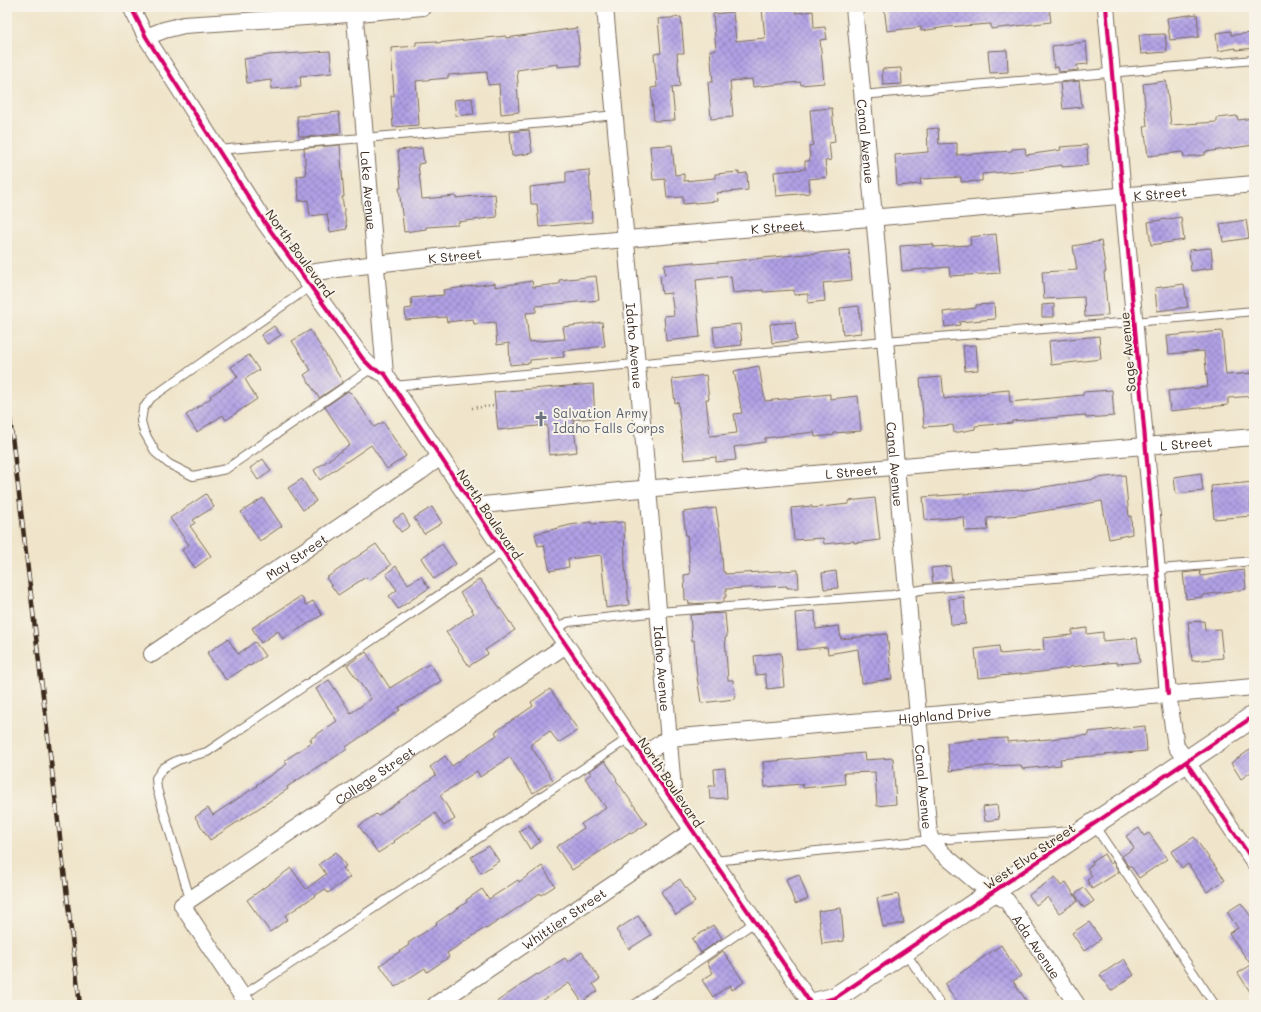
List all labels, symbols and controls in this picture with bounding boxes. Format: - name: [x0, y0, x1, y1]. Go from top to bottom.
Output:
- street label: Canal Avenue: [854, 98, 879, 185]
- street label: Lake Avenue: [358, 150, 381, 230]
- street label: K Street: [1133, 182, 1188, 203]
- street label: North Boulevard: [262, 206, 338, 300]
- street label: K Street: [750, 215, 805, 237]
- street label: K Street: [427, 244, 483, 266]
- street label: Idaho Avenue: [623, 302, 648, 389]
- street label: Sage Avenue: [1115, 311, 1139, 393]
- place label: Salvation Army Idaho Falls Corps: [553, 404, 664, 436]
- church icon: Salvation Army Idaho Falls Corps: [532, 410, 550, 428]
- street label: Canal Avenue: [884, 421, 908, 507]
- street label: L Street: [1159, 432, 1213, 453]
- street label: L Street: [824, 460, 878, 481]
- street label: North Boulevard: [454, 466, 526, 562]
- street label: May Street: [262, 529, 330, 583]
- street label: Idaho Avenue: [651, 625, 675, 712]
- street label: Highland Drive: [897, 701, 992, 726]
- street label: North Boulevard: [635, 734, 707, 830]
- street label: College Street: [331, 742, 418, 808]
- street label: Canal Avenue: [912, 744, 937, 830]
- street label: West Elva Street: [980, 819, 1078, 893]
- street label: Whittier Street: [518, 883, 609, 953]
- street label: Ada Avenue: [1009, 910, 1065, 982]

